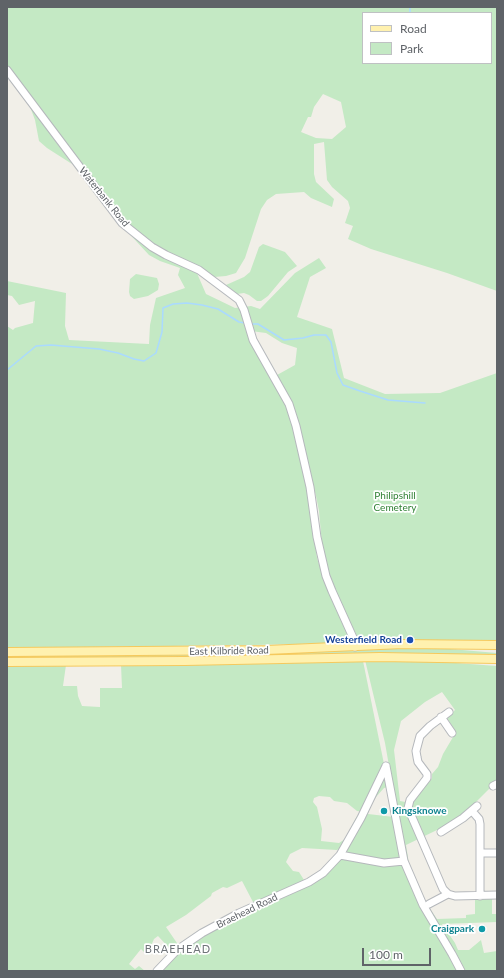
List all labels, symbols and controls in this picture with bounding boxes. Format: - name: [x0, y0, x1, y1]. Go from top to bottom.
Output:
- legend: [362, 12, 492, 64]
- text: Road: [400, 21, 427, 36]
- text: Park: [400, 41, 423, 56]
- street label: Waterbank Road: [76, 165, 132, 229]
- park label: Philipshill Cemetery: [374, 490, 416, 514]
- place label: Westerfield Road: [325, 634, 402, 646]
- marker: Westerfield Road: [405, 635, 415, 645]
- street label: East Kilbride Road: [189, 644, 269, 658]
- place label: Kingsknowe: [392, 805, 447, 817]
- marker: Kingsknowe: [379, 806, 389, 816]
- street label: Braehead Road: [215, 891, 279, 931]
- place label: Craigpark: [431, 923, 474, 935]
- marker: Craigpark: [477, 924, 487, 934]
- scale bar: [364, 940, 433, 966]
- district label: BRAEHEAD: [145, 942, 211, 956]
- text: 100 m: [369, 947, 403, 962]

